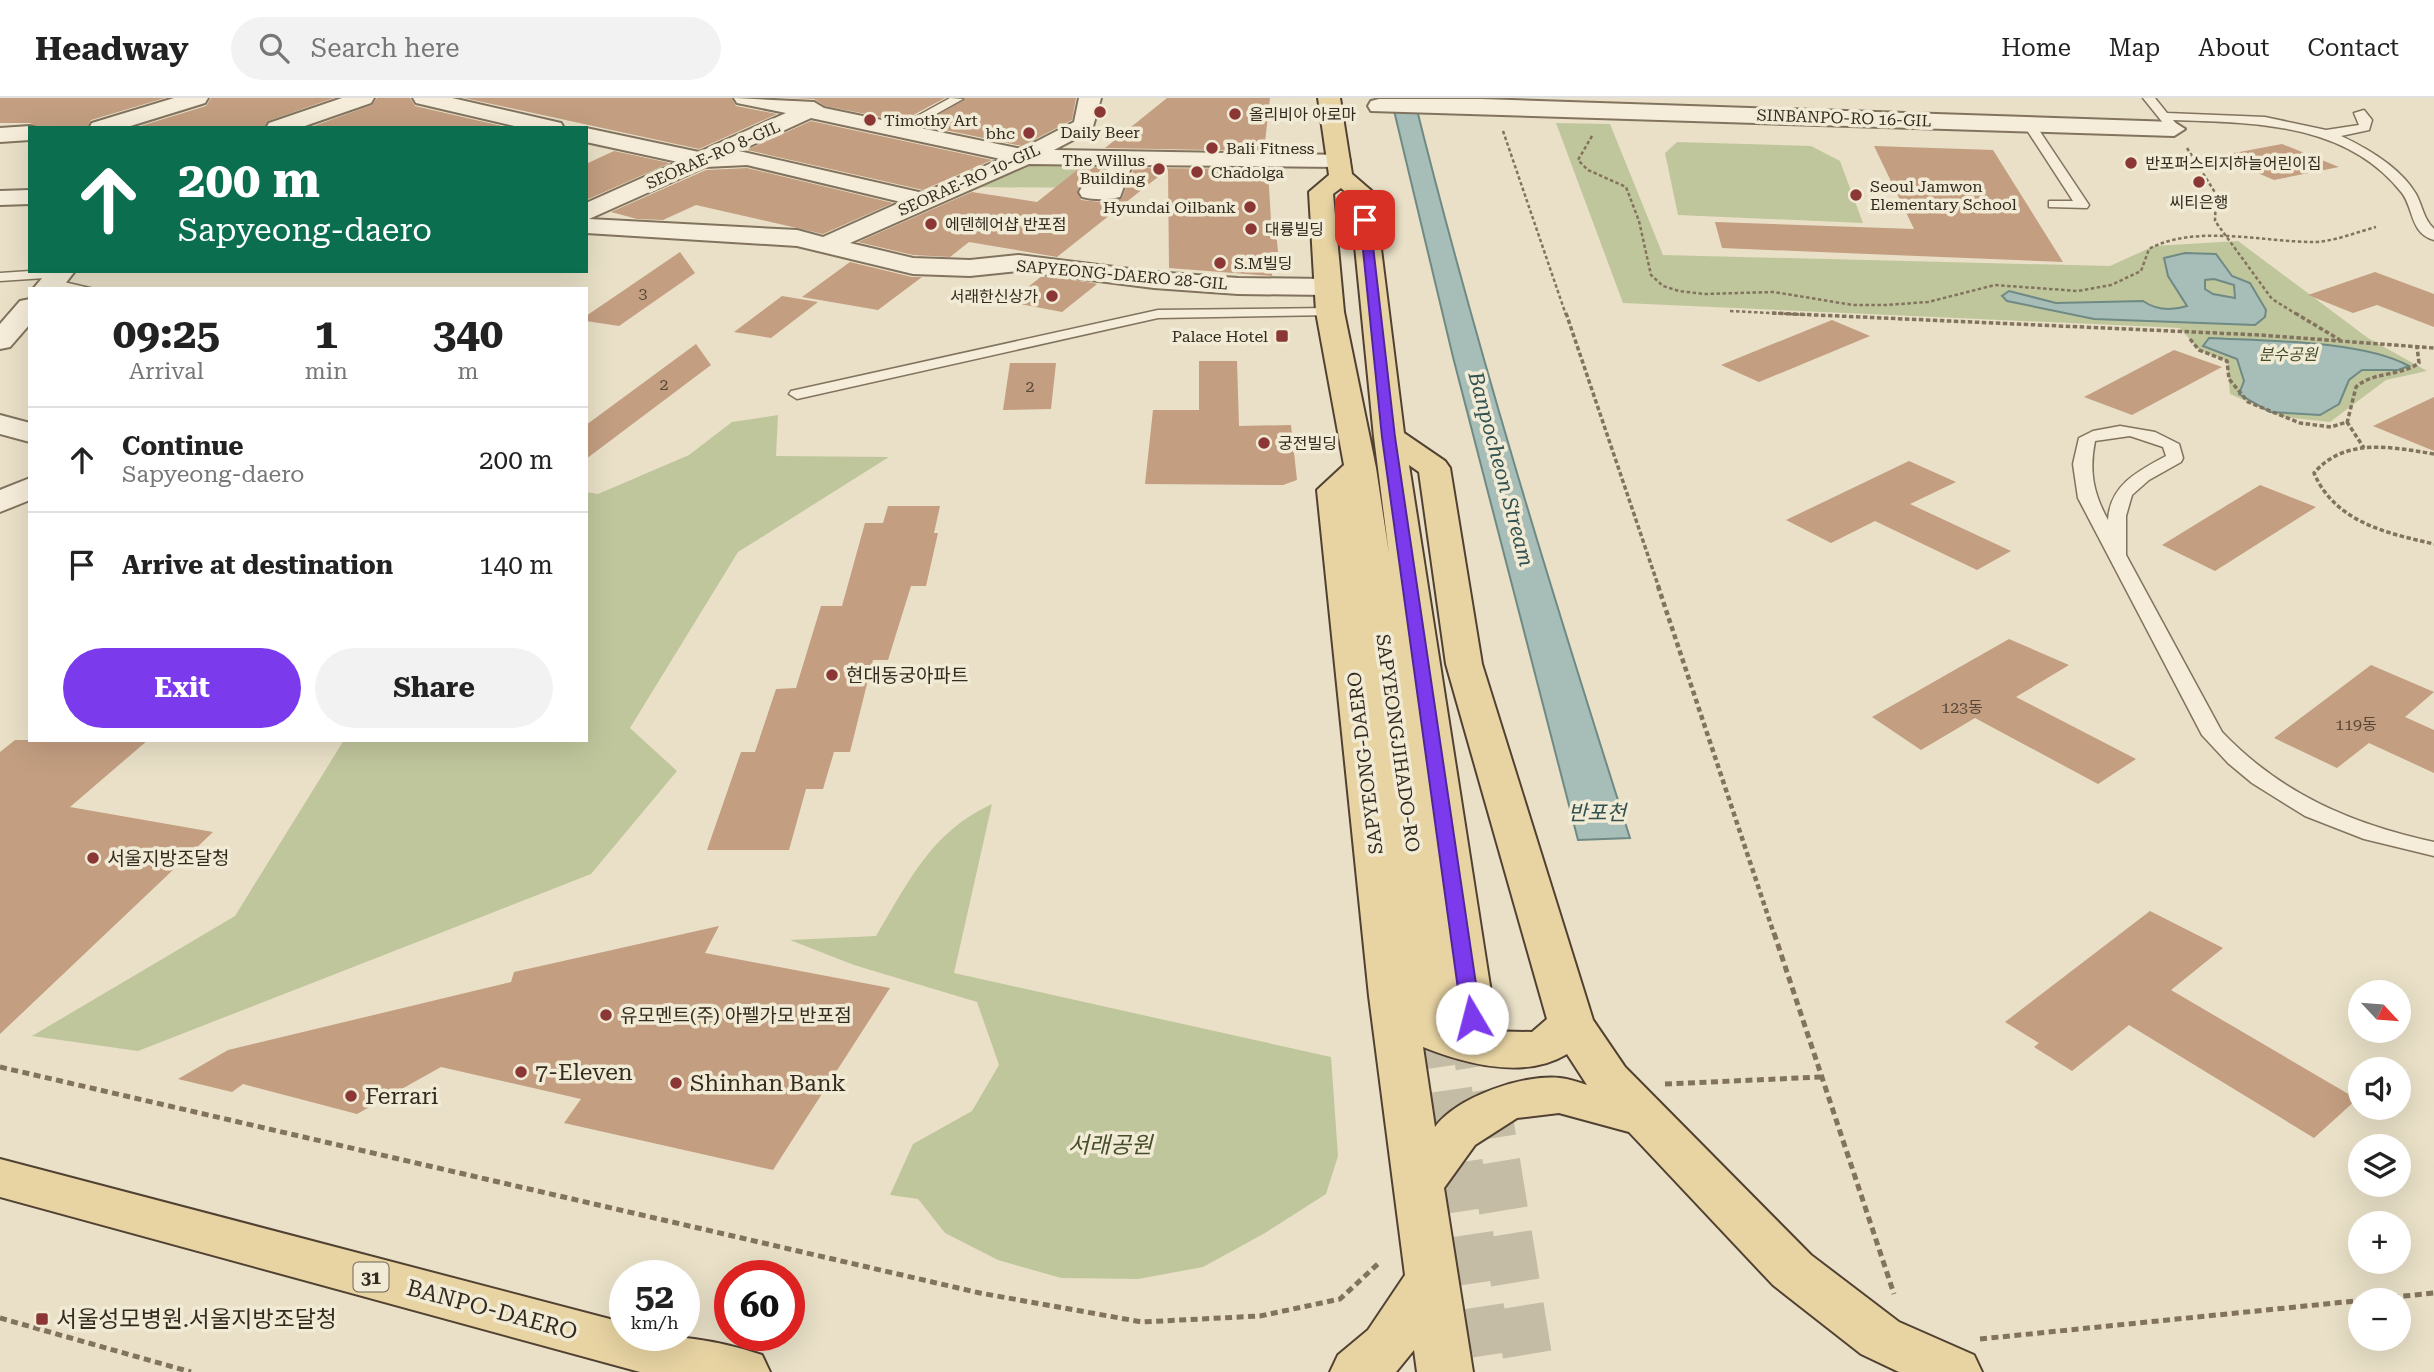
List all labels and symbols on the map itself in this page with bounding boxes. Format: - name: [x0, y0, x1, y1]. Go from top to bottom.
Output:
- marker: Daily Beer: [1092, 104, 1108, 120]
- place label: 올리비아 아로마: [1249, 105, 1356, 124]
- street label: SINBANPO-RO 16-GIL: [1756, 105, 1932, 131]
- marker: 올리비아 아로마: [1227, 106, 1243, 122]
- place label: Timothy Art: [884, 111, 978, 130]
- marker: Timothy Art: [862, 112, 878, 128]
- street label: SEORAE-RO 8-GIL: [643, 117, 783, 193]
- place label: Daily Beer: [1060, 123, 1140, 142]
- place label: bhc: [985, 124, 1015, 143]
- marker: bhc: [1021, 125, 1037, 141]
- place label: Bali Fitness: [1226, 139, 1315, 158]
- street label: SEORAE-RO 10-GIL: [895, 140, 1043, 220]
- marker: Bali Fitness: [1204, 140, 1220, 156]
- place label: The Willus Building: [1062, 151, 1146, 188]
- place label: 반포퍼스티지하늘어린이집: [2145, 154, 2322, 173]
- marker: 반포퍼스티지하늘어린이집: [2123, 155, 2139, 171]
- marker: The Willus Building: [1151, 161, 1167, 177]
- place label: Chadolga: [1211, 163, 1284, 182]
- marker: Chadolga: [1189, 164, 1205, 180]
- marker: 씨티은행: [2191, 174, 2207, 190]
- place label: Seoul Jamwon Elementary School: [1870, 177, 2017, 214]
- marker: Seoul Jamwon Elementary School: [1848, 187, 1864, 203]
- pin: [1335, 190, 1395, 250]
- place label: 씨티은행: [2170, 193, 2228, 212]
- place label: Hyundai Oilbank: [1103, 198, 1236, 217]
- marker: Hyundai Oilbank: [1242, 199, 1258, 215]
- place label: 에덴헤어샵 반포점: [945, 215, 1067, 234]
- marker: 에덴헤어샵 반포점: [923, 216, 939, 232]
- place label: 대륭빌딩: [1265, 220, 1324, 239]
- marker: 대륭빌딩: [1243, 221, 1259, 237]
- place label: S.M빌딩: [1234, 254, 1292, 273]
- marker: S.M빌딩: [1212, 255, 1228, 271]
- street label: SAPYEONG-DAERO 28-GIL: [1016, 256, 1229, 294]
- house number: 3: [639, 284, 648, 303]
- place label: 서래한신상가: [950, 287, 1038, 306]
- marker: 서래한신상가: [1044, 288, 1060, 304]
- place label: Palace Hotel: [1172, 327, 1268, 346]
- marker: Palace Hotel: [1274, 328, 1290, 344]
- park label: 분수공원: [2259, 345, 2319, 364]
- water label: Banpocheon Stream: [1463, 368, 1539, 569]
- house number: 2: [660, 375, 669, 394]
- house number: 2: [1026, 377, 1035, 396]
- place label: 궁전빌딩: [1278, 434, 1337, 453]
- marker: 궁전빌딩: [1256, 435, 1272, 451]
- street label: SAPYEONGJIHADO-RO: [1371, 632, 1425, 854]
- place label: 현대동궁아파트: [846, 664, 968, 687]
- marker: 현대동궁아파트: [824, 667, 840, 683]
- street label: SAPYEONG-DAERO: [1342, 670, 1388, 856]
- house number: 123동: [1941, 698, 1983, 717]
- house number: 119동: [2335, 715, 2377, 734]
- water label: 반포천: [1568, 801, 1629, 825]
- place label: 서울지방조달청: [107, 847, 229, 870]
- marker: 서울지방조달청: [85, 850, 101, 866]
- north arrow: [2348, 980, 2412, 1043]
- position arrow: [1435, 981, 1509, 1055]
- place label: 유모멘트(주) 아펠가모 반포점: [620, 1004, 852, 1027]
- marker: 유모멘트(주) 아펠가모 반포점: [598, 1007, 614, 1023]
- place label: 7-Eleven: [535, 1059, 633, 1086]
- marker: 7-Eleven: [513, 1064, 529, 1080]
- place label: Shinhan Bank: [690, 1070, 846, 1097]
- marker: Shinhan Bank: [668, 1075, 684, 1091]
- place label: Ferrari: [365, 1083, 438, 1110]
- marker: Ferrari: [343, 1088, 359, 1104]
- park label: 서래공원: [1068, 1132, 1154, 1159]
- speed limit sign: 60: [714, 1260, 805, 1351]
- road number: 31: [354, 1262, 388, 1292]
- street label: BANPO-DAERO: [404, 1274, 580, 1346]
- place label: 서울성모병원.서울지방조달청: [56, 1306, 337, 1333]
- marker: 서울성모병원.서울지방조달청: [34, 1311, 50, 1327]

